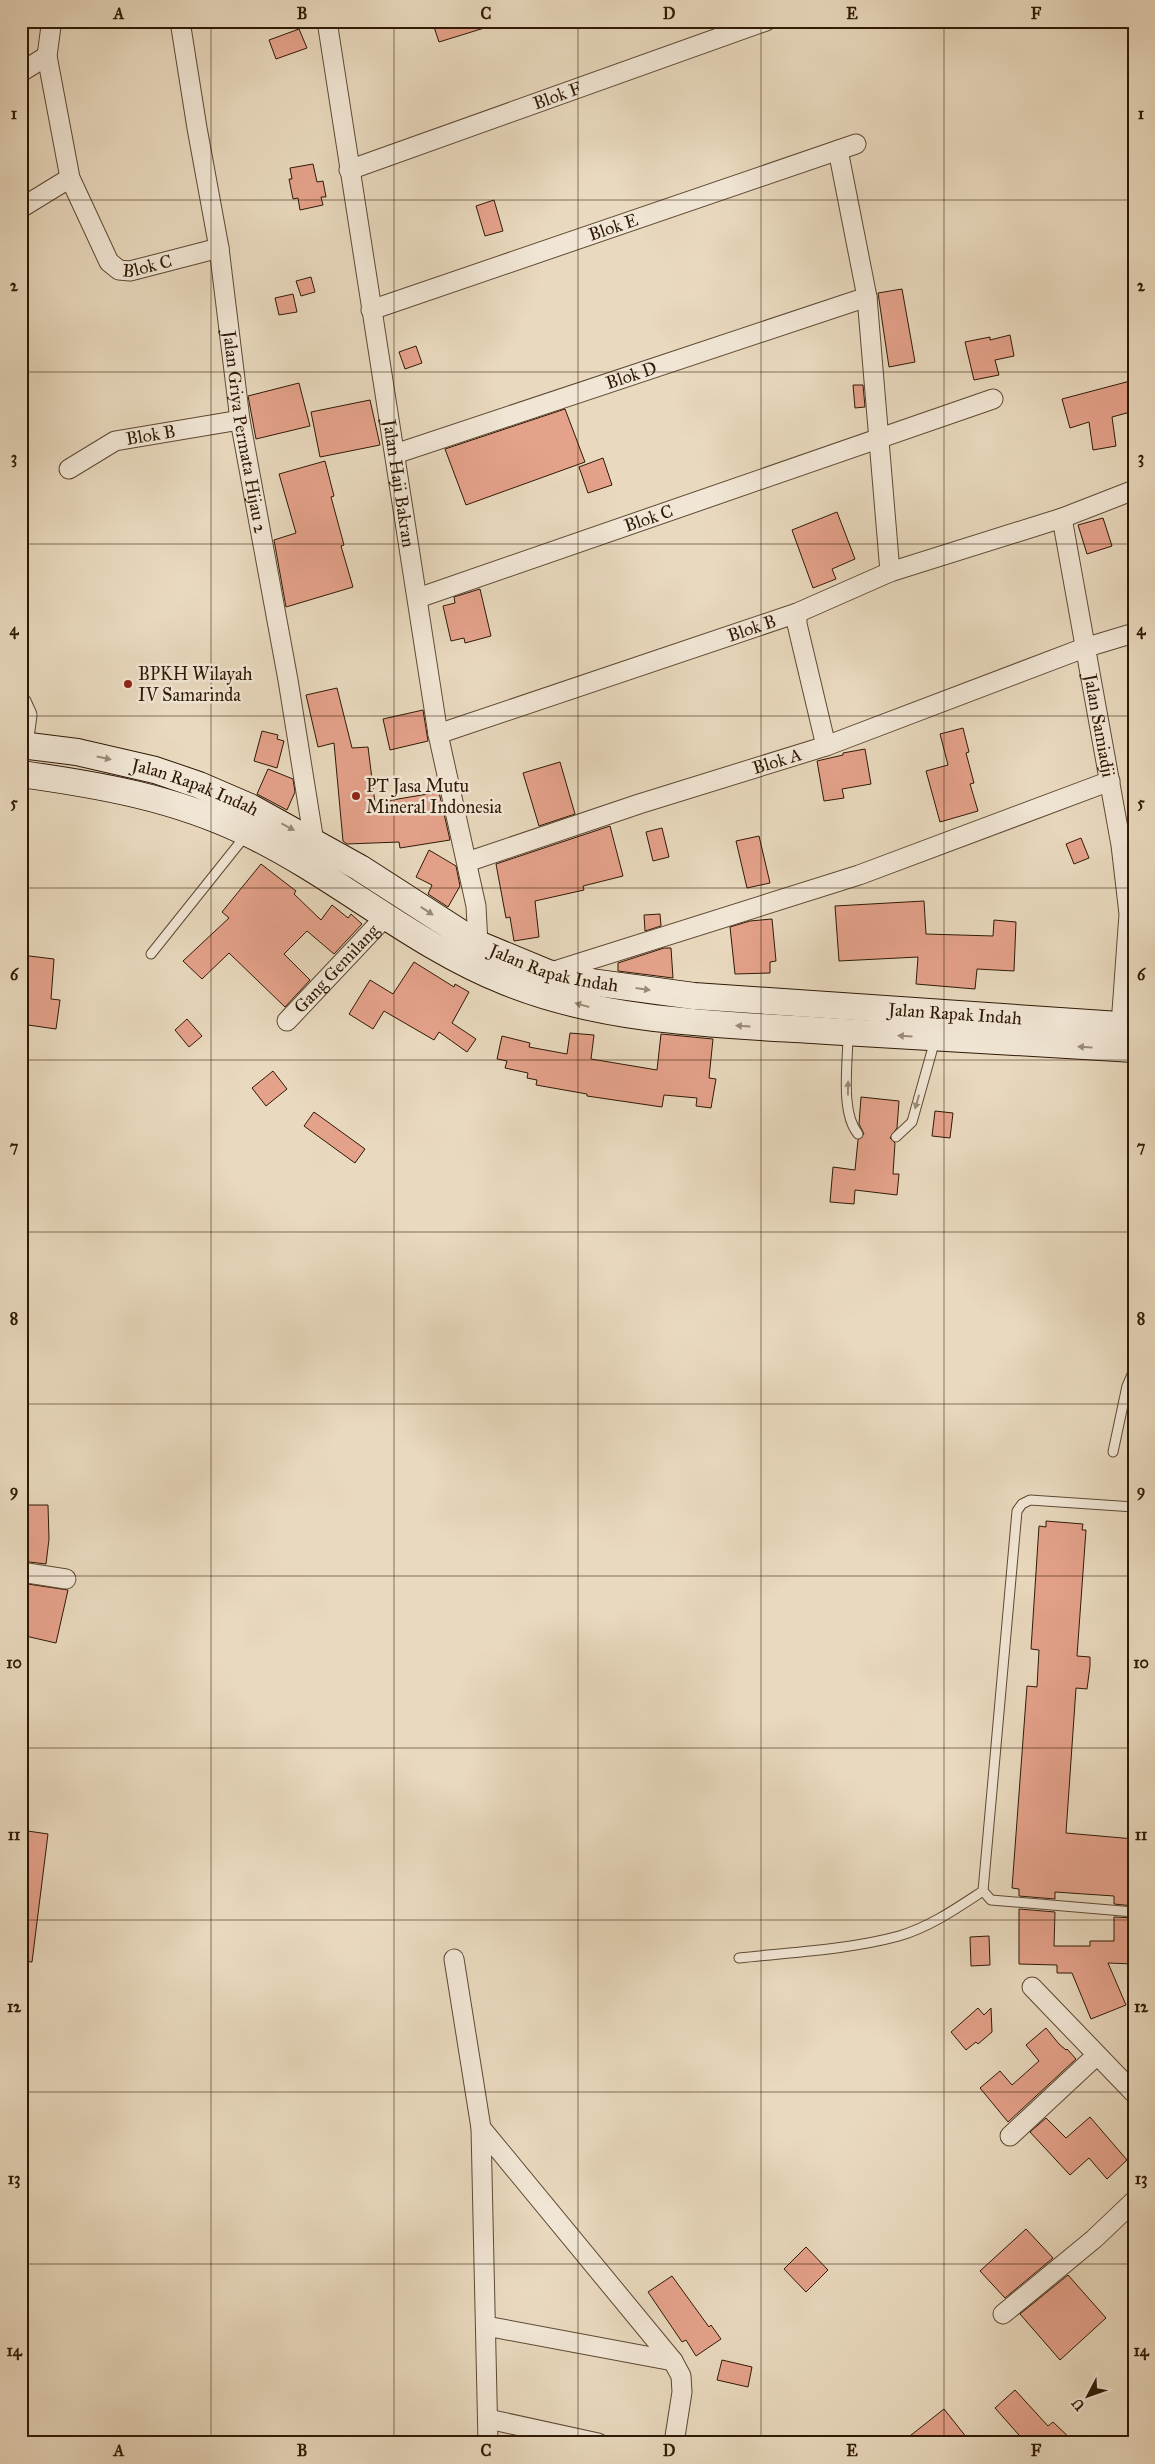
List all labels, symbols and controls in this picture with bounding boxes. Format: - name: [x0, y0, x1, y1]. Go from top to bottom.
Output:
- text: A: [113, 4, 125, 23]
- text: B: [297, 4, 307, 23]
- text: C: [481, 4, 492, 23]
- text: D: [663, 4, 676, 23]
- text: E: [846, 4, 858, 23]
- text: F: [1031, 4, 1042, 23]
- street label: Blok F: [530, 77, 584, 114]
- text: 1: [11, 104, 18, 123]
- text: 1: [1138, 104, 1145, 123]
- street label: Blok E: [586, 208, 641, 246]
- street label: Blok C: [122, 250, 174, 282]
- text: 2: [10, 276, 19, 295]
- text: 2: [1137, 276, 1146, 295]
- street label: Jalan Griya Permata Hijau 2: [217, 327, 272, 535]
- street label: Blok D: [603, 357, 660, 394]
- street label: Jalan Haji Bakran: [377, 416, 420, 549]
- street label: Blok B: [124, 420, 177, 450]
- text: 3: [11, 448, 17, 468]
- text: 3: [1138, 448, 1144, 468]
- street label: Blok C: [621, 500, 676, 537]
- street label: Blok B: [724, 610, 779, 647]
- text: 4: [10, 620, 20, 640]
- text: 4: [1137, 620, 1147, 640]
- place label: BPKH Wilayah IV Samarinda: [138, 663, 253, 706]
- street label: Jalan Samiadji: [1078, 670, 1120, 779]
- marker: BPKH Wilayah IV Samarinda: [122, 678, 134, 690]
- street label: Blok A: [750, 743, 804, 779]
- one-way arrow: [96, 754, 111, 762]
- street label: Jalan Rapak Indah: [128, 754, 263, 821]
- place label: PT Jasa Mutu Mineral Indonesia: [366, 775, 502, 818]
- marker: PT Jasa Mutu Mineral Indonesia: [350, 790, 362, 802]
- text: 5: [10, 793, 18, 812]
- text: 5: [1137, 793, 1145, 812]
- one-way arrow: [281, 823, 295, 832]
- one-way arrow: [420, 906, 434, 916]
- street label: Gang Gemilang: [289, 919, 385, 1018]
- street label: Jalan Rapak Indah: [484, 938, 620, 997]
- text: 6: [10, 965, 19, 984]
- text: 6: [1137, 965, 1146, 984]
- one-way arrow: [635, 985, 651, 993]
- street label: Jalan Rapak Indah: [885, 998, 1023, 1029]
- one-way arrow: [575, 1001, 590, 1009]
- one-way arrow: [735, 1022, 751, 1030]
- one-way arrow: [897, 1032, 913, 1040]
- one-way arrow: [1077, 1042, 1093, 1050]
- one-way arrow: [844, 1080, 852, 1096]
- one-way arrow: [913, 1094, 921, 1109]
- text: 7: [10, 1137, 19, 1156]
- text: 7: [1137, 1137, 1146, 1156]
- text: 8: [10, 1309, 18, 1328]
- text: 8: [1137, 1309, 1145, 1328]
- text: 9: [10, 1481, 18, 1501]
- text: 9: [1137, 1481, 1145, 1501]
- text: 10: [6, 1653, 22, 1672]
- text: 10: [1133, 1653, 1149, 1672]
- text: 11: [8, 1825, 21, 1844]
- text: 11: [1135, 1825, 1148, 1844]
- text: 12: [7, 1997, 22, 2016]
- text: 12: [1134, 1997, 1149, 2016]
- text: 13: [8, 2169, 20, 2189]
- text: 13: [1135, 2169, 1147, 2189]
- text: 14: [6, 2341, 23, 2361]
- text: 14: [1133, 2341, 1150, 2361]
- north arrow: [1062, 2372, 1112, 2422]
- text: U: [1068, 2394, 1089, 2414]
- text: A: [113, 2441, 125, 2460]
- text: B: [297, 2441, 307, 2460]
- text: C: [481, 2441, 492, 2460]
- text: D: [663, 2441, 676, 2460]
- text: E: [846, 2441, 858, 2460]
- text: F: [1031, 2441, 1042, 2460]

